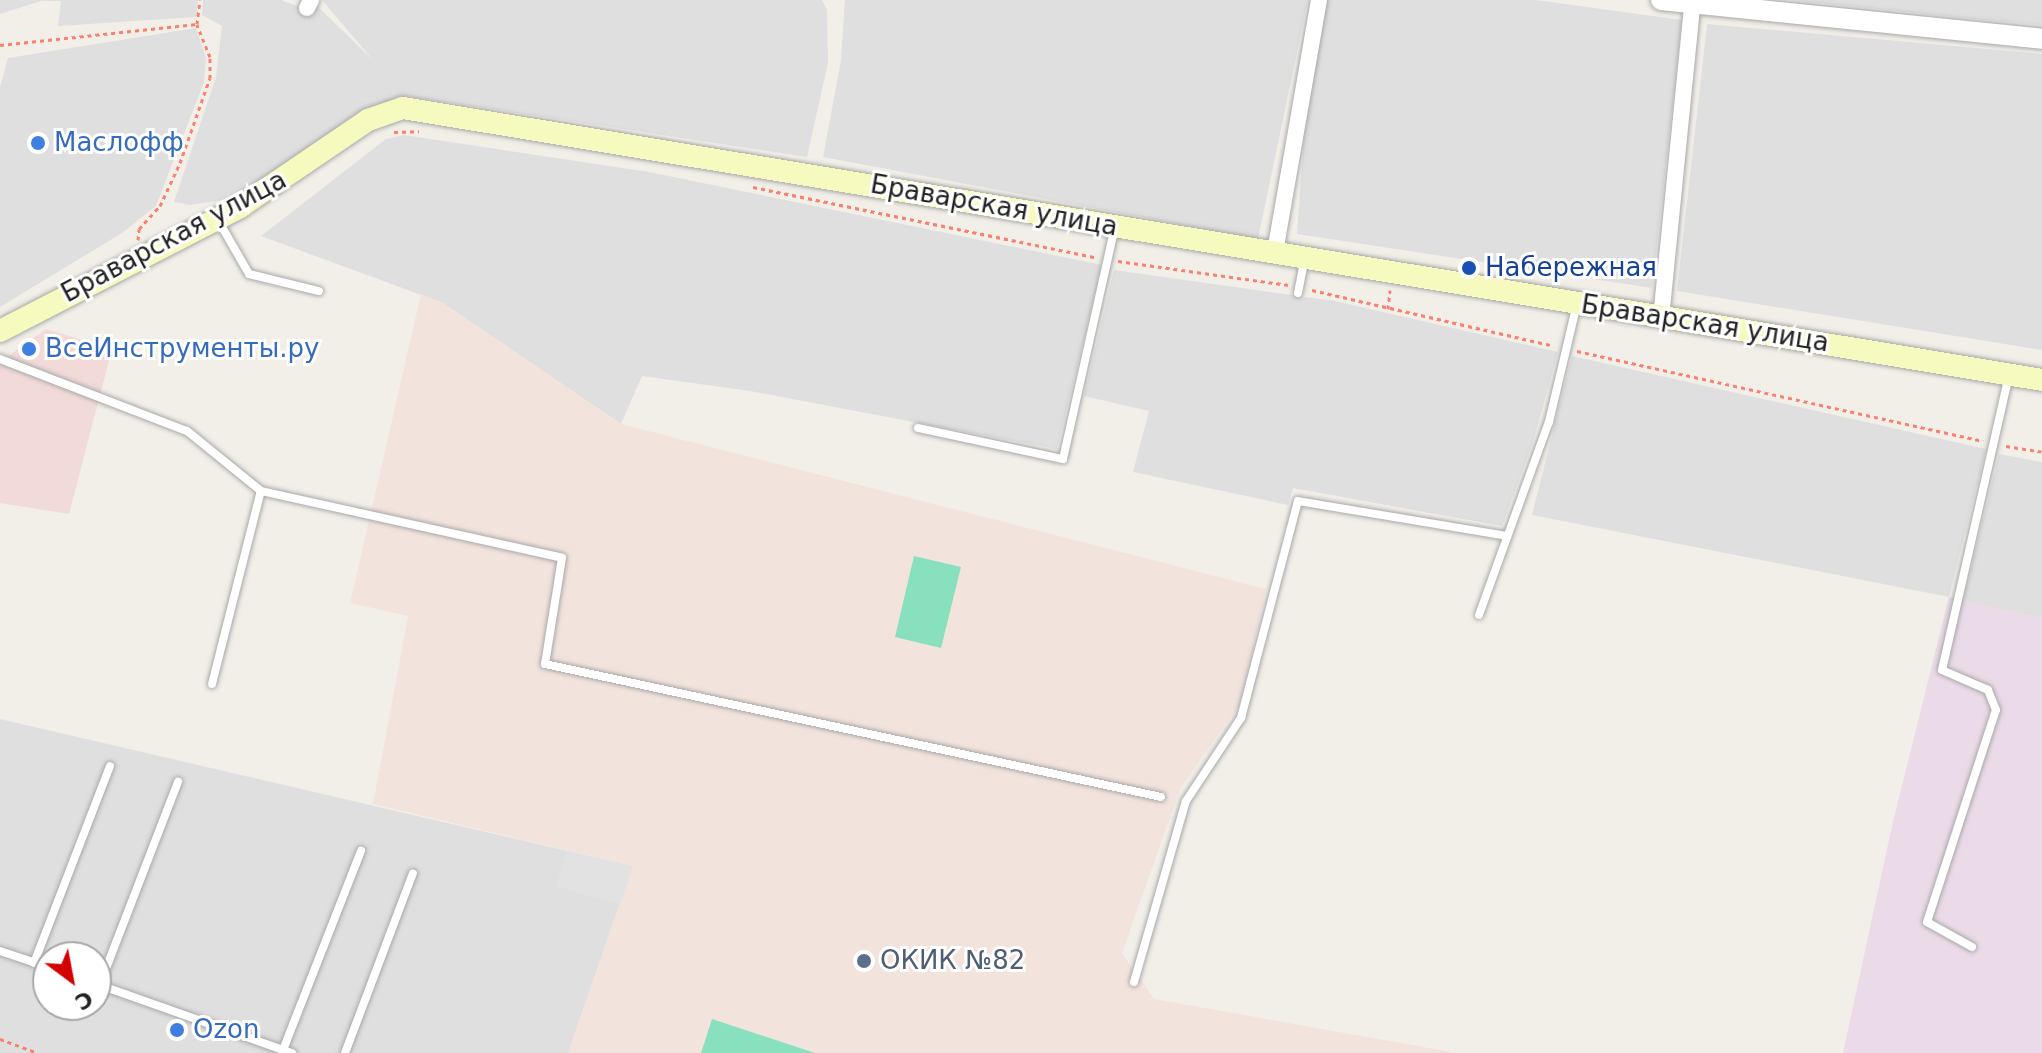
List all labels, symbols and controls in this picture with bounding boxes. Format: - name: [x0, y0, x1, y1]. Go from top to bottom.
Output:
- place label: Маслофф: [54, 127, 184, 159]
- marker: Маслофф: [29, 134, 47, 152]
- street label: Браварская улица: [56, 164, 292, 310]
- street label: Браварская улица: [868, 169, 1120, 243]
- place label: Набережная: [1485, 252, 1657, 284]
- marker: Набережная: [1460, 259, 1478, 277]
- street label: Браварская улица: [1579, 289, 1831, 359]
- place label: ВсеИнструменты.ру: [45, 333, 319, 365]
- marker: ВсеИнструменты.ру: [20, 340, 38, 358]
- north arrow: [32, 941, 112, 1021]
- place label: ОКИК №82: [880, 945, 1025, 977]
- marker: ОКИК №82: [855, 952, 873, 970]
- text: С: [70, 985, 97, 1015]
- place label: Ozon: [193, 1014, 259, 1046]
- marker: Ozon: [168, 1021, 186, 1039]

